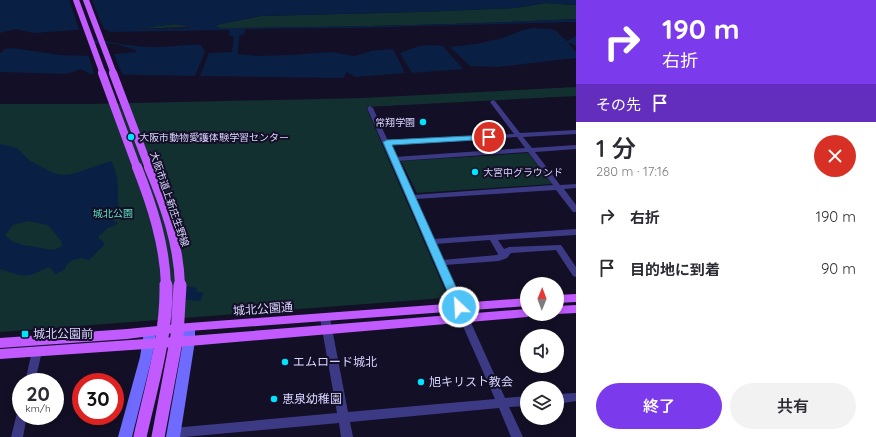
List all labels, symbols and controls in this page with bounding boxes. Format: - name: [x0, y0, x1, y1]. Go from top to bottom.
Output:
- text: 190 m: [662, 11, 740, 46]
- icon: right: [596, 16, 648, 68]
- text: 右折: [662, 49, 698, 72]
- icon: arrive: [649, 92, 671, 114]
- text: その先: [596, 95, 641, 114]
- place label: 常翔学園: [375, 116, 415, 129]
- marker: 常翔学園: [418, 117, 428, 127]
- pin: [472, 120, 506, 154]
- icon: arrive: [478, 126, 500, 148]
- place label: 大阪市動物愛護体験学習センター: [139, 131, 289, 144]
- marker: 大阪市動物愛護体験学習センター: [126, 132, 136, 142]
- text: 1 分: [596, 133, 636, 163]
- button: close: [814, 135, 856, 177]
- street label: 大阪市道上新庄生野線: [147, 150, 192, 249]
- text: 280 m · 17:16: [596, 163, 669, 179]
- place label: 大宮中グラウンド: [483, 166, 563, 179]
- marker: 大宮中グラウンド: [470, 167, 480, 177]
- icon: right: [596, 205, 618, 227]
- park label: 城北公園: [93, 207, 133, 220]
- text: 190 m: [815, 207, 856, 226]
- text: 右折: [630, 208, 660, 227]
- icon: arrive: [596, 257, 618, 279]
- text: 90 m: [821, 259, 856, 278]
- text: 目的地に到着: [630, 260, 720, 279]
- north arrow: [520, 277, 564, 321]
- map controls: [520, 277, 564, 425]
- position arrow: [438, 286, 480, 328]
- street label: 城北公園通: [233, 299, 293, 318]
- place label: 城北公園前: [33, 326, 93, 341]
- marker: 城北公園前: [20, 329, 30, 339]
- button: sound: [520, 329, 564, 373]
- place label: エムロード城北: [293, 354, 377, 369]
- marker: エムロード城北: [280, 357, 290, 367]
- speed limit sign: 30: [72, 373, 124, 425]
- place label: 旭キリスト教会: [429, 374, 513, 389]
- marker: 旭キリスト教会: [416, 377, 426, 387]
- text: 20: [26, 381, 50, 406]
- button: layers: [520, 381, 564, 425]
- button: 終了: [596, 383, 722, 429]
- button: 共有: [730, 383, 856, 429]
- place label: 恵泉幼稚園: [282, 391, 342, 406]
- marker: 恵泉幼稚園: [269, 394, 279, 404]
- text: km/h: [25, 402, 51, 415]

